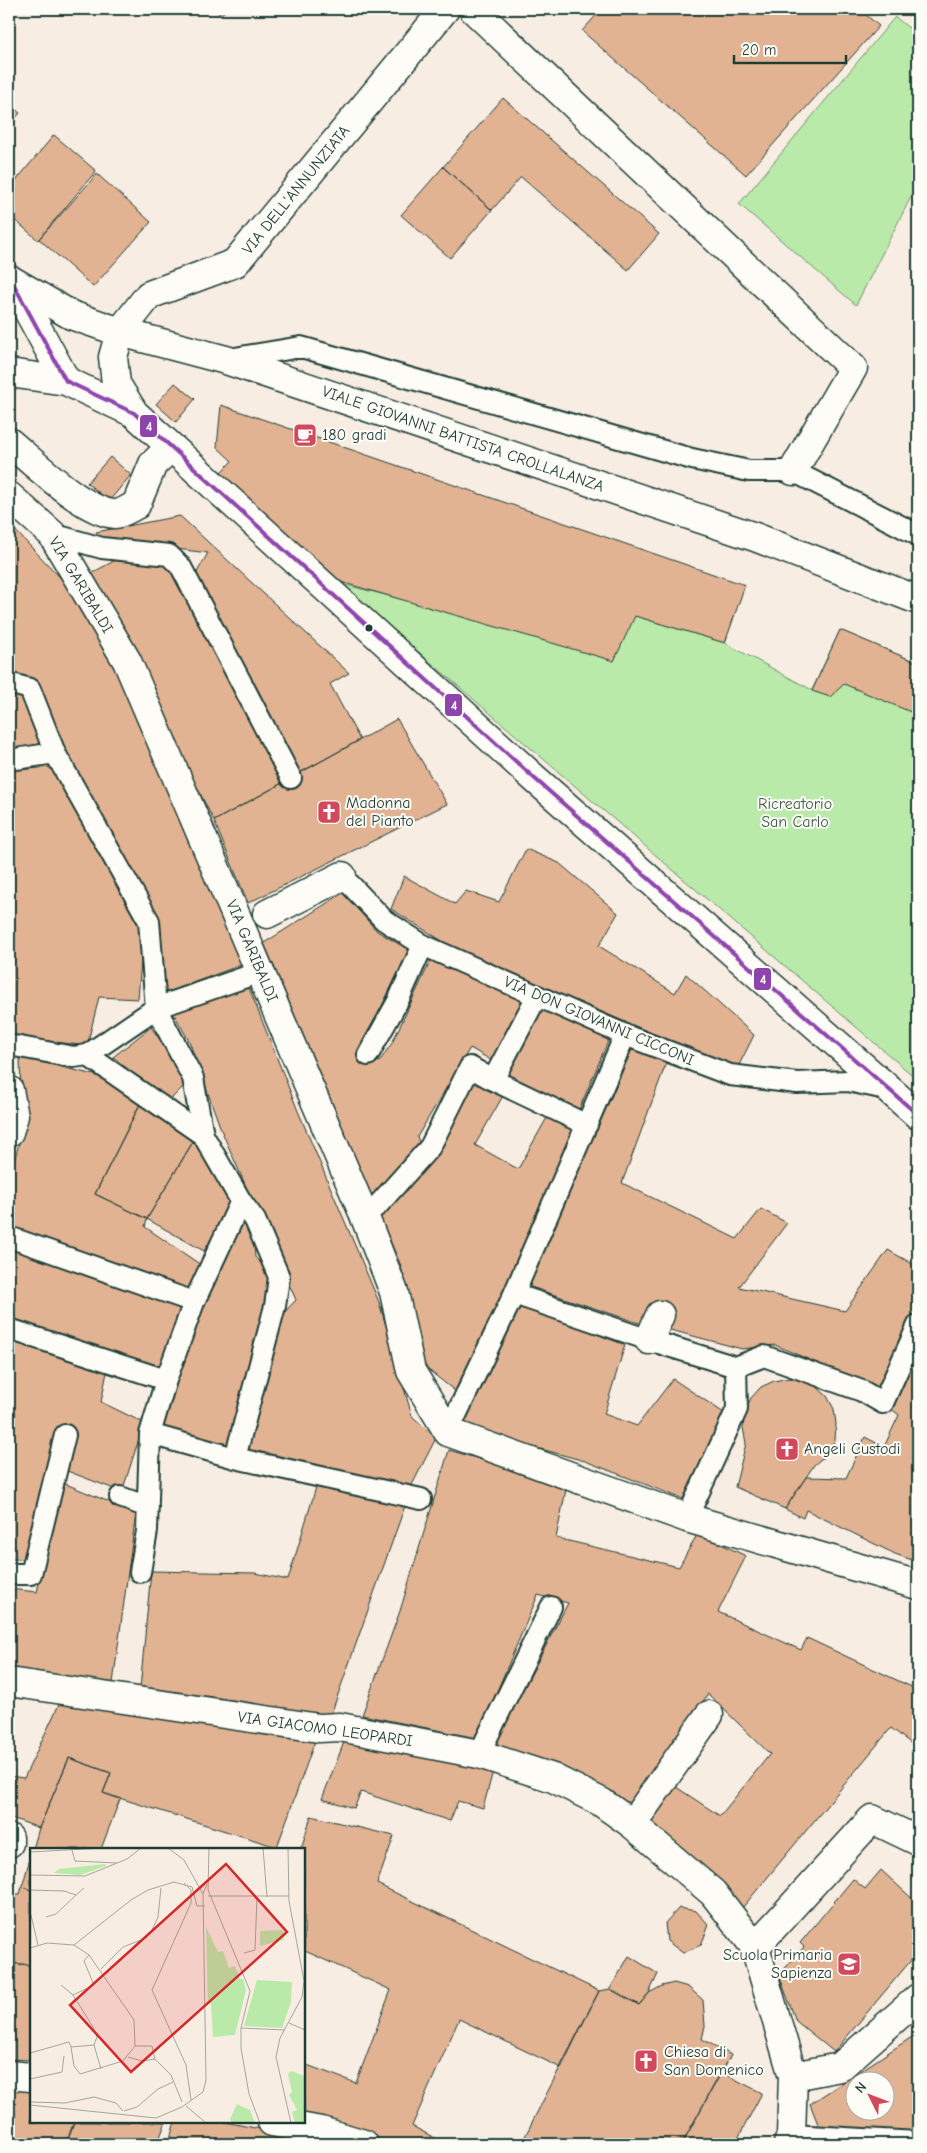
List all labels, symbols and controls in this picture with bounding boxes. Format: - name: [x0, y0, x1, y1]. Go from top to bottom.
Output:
- scale bar: [734, 32, 847, 64]
- text: 20 m: [742, 41, 776, 59]
- street label: VIA DELL'ANNUNZIATA: [239, 122, 353, 258]
- street label: VIALE GIOVANNI BATTISTA CROLLALANZA: [320, 382, 606, 496]
- line badge: 4: [139, 414, 158, 438]
- text: 4: [146, 418, 153, 435]
- cafe icon: 180 gradi: [292, 422, 318, 448]
- place label: 180 gradi: [322, 426, 387, 444]
- street label: VIA GARIBALDI: [45, 534, 117, 636]
- unlabelled marker: [364, 623, 374, 633]
- line badge: 4: [444, 693, 463, 717]
- text: 4: [451, 697, 458, 714]
- place label: Madonna del Pianto: [346, 794, 414, 830]
- park label: Ricreatorio San Carlo: [758, 795, 832, 831]
- church icon: Madonna del Pianto: [316, 799, 342, 825]
- street label: VIA GARIBALDI: [222, 897, 282, 1005]
- line badge: 4: [753, 967, 772, 991]
- text: 4: [760, 971, 767, 988]
- street label: VIA DON GIOVANNI CICCONI: [501, 973, 697, 1069]
- church icon: Angeli Custodi: [774, 1436, 800, 1462]
- place label: Angeli Custodi: [804, 1440, 900, 1458]
- street label: VIA GIACOMO LEOPARDI: [236, 1708, 414, 1750]
- inset map: [30, 1848, 305, 2123]
- place label: Scuola Primaria Sapienza: [723, 1946, 832, 1982]
- school or university icon: Scuola Primaria Sapienza: [836, 1951, 862, 1977]
- place label: Chiesa di San Domenico: [664, 2043, 764, 2079]
- church icon: Chiesa di San Domenico: [633, 2048, 659, 2074]
- north arrow: [844, 2070, 894, 2120]
- text: N: [851, 2079, 870, 2097]

